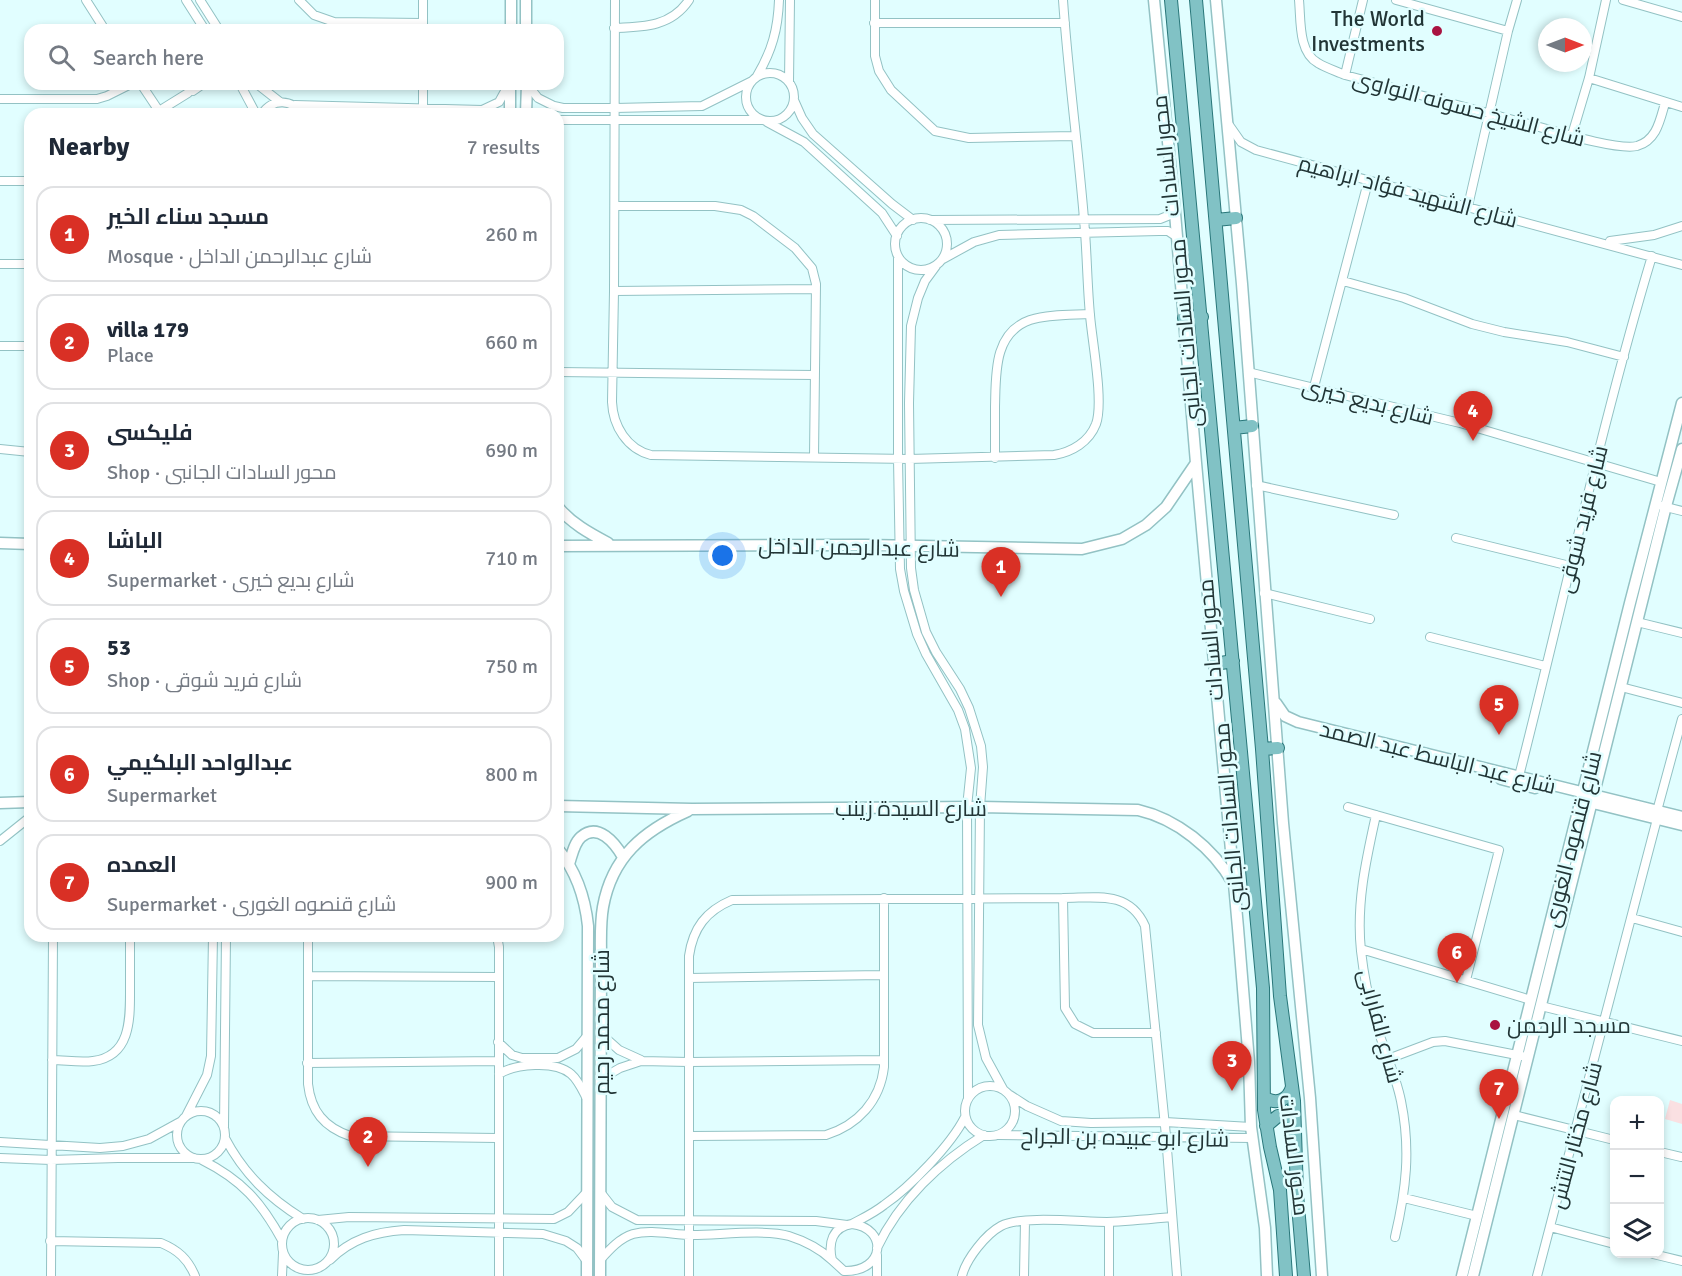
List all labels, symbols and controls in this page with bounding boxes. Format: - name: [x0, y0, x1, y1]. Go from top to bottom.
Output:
- place label: The World Investments: [1311, 5, 1425, 57]
- north arrow: [1538, 18, 1592, 72]
- search box: [24, 24, 564, 90]
- marker: The World Investments: [1430, 24, 1444, 38]
- icon: search: [45, 41, 78, 74]
- text: Search here: [93, 44, 204, 71]
- street label: شارع الشيخ حسونه النواوى: [1349, 64, 1588, 153]
- street label: محور السادات: [1146, 94, 1185, 218]
- text: Nearby: [48, 131, 129, 163]
- text: 7 results: [467, 135, 540, 160]
- street label: شارع الشهيد فؤاد ابراهيم: [1295, 149, 1521, 236]
- text: مسجد سناء الخير: [107, 203, 269, 230]
- text: 1: [64, 222, 75, 247]
- text: 260 m: [485, 222, 538, 247]
- street label: محور السادات الجانبى: [1164, 238, 1207, 428]
- text: Mosque · شارع عبدالرحمن الداخل: [107, 244, 372, 269]
- text: villa 179: [107, 316, 189, 343]
- text: 2: [64, 330, 75, 355]
- text: 660 m: [485, 330, 538, 355]
- text: Place: [107, 343, 154, 368]
- street label: شارع بديع خيرى: [1299, 372, 1436, 432]
- pin: 4: [1454, 392, 1492, 441]
- text: فليكسى: [107, 419, 193, 446]
- text: 3: [64, 438, 75, 463]
- text: 690 m: [485, 438, 538, 463]
- street label: شارع فريد شوقى: [1551, 443, 1615, 596]
- text: Shop · محور السادات الجانبى: [107, 460, 337, 485]
- text: الباشا: [107, 527, 163, 554]
- street label: شارع عبدالرحمن الداخل: [758, 532, 960, 564]
- your location: [708, 541, 737, 570]
- text: 4: [64, 546, 75, 571]
- text: 710 m: [485, 546, 538, 571]
- pin: 1: [982, 548, 1020, 597]
- text: Supermarket · شارع بديع خيرى: [107, 568, 354, 593]
- street label: محور السادات: [1192, 578, 1229, 702]
- text: 53: [107, 634, 131, 661]
- text: 5: [64, 654, 75, 679]
- text: 750 m: [485, 654, 538, 679]
- text: Shop · شارع فريد شوقى: [107, 668, 302, 693]
- pin: 5: [1480, 686, 1518, 735]
- street label: شارع عبد الباسط عبد الصمد: [1317, 715, 1559, 801]
- street label: محور السادات الجانبى: [1208, 722, 1251, 912]
- street label: شارع قنصوه الغورى: [1538, 748, 1608, 930]
- text: عبدالواحد البلكيمي: [107, 749, 293, 776]
- text: 6: [64, 762, 75, 787]
- text: 800 m: [485, 762, 538, 787]
- text: Supermarket: [107, 783, 217, 808]
- street label: شارع السيدة زينب: [835, 795, 987, 823]
- text: العمده: [107, 851, 177, 878]
- text: 7: [64, 870, 75, 895]
- text: 900 m: [485, 870, 538, 895]
- text: Supermarket · شارع قنصوه الغورى: [107, 892, 396, 917]
- pin: 6: [1438, 934, 1476, 983]
- street label: شارع محمد رحيم: [588, 949, 617, 1095]
- street label: شارع الفارابى: [1351, 966, 1409, 1086]
- place label: مسجد الرحمن: [1507, 1012, 1631, 1039]
- marker: مسجد الرحمن: [1488, 1018, 1502, 1032]
- pin: 3: [1212, 1042, 1252, 1091]
- street label: شارع مختار التتش: [1543, 1059, 1609, 1212]
- pin: 7: [1480, 1070, 1518, 1119]
- street label: محور السادات: [1274, 1093, 1315, 1217]
- map controls: [1610, 1096, 1664, 1258]
- button: +: [1610, 1096, 1664, 1150]
- pin: 2: [348, 1118, 388, 1167]
- street label: شارع ابو عبيده بن الجراح: [1020, 1122, 1230, 1154]
- button: −: [1610, 1150, 1664, 1204]
- button: layers: [1610, 1204, 1664, 1258]

